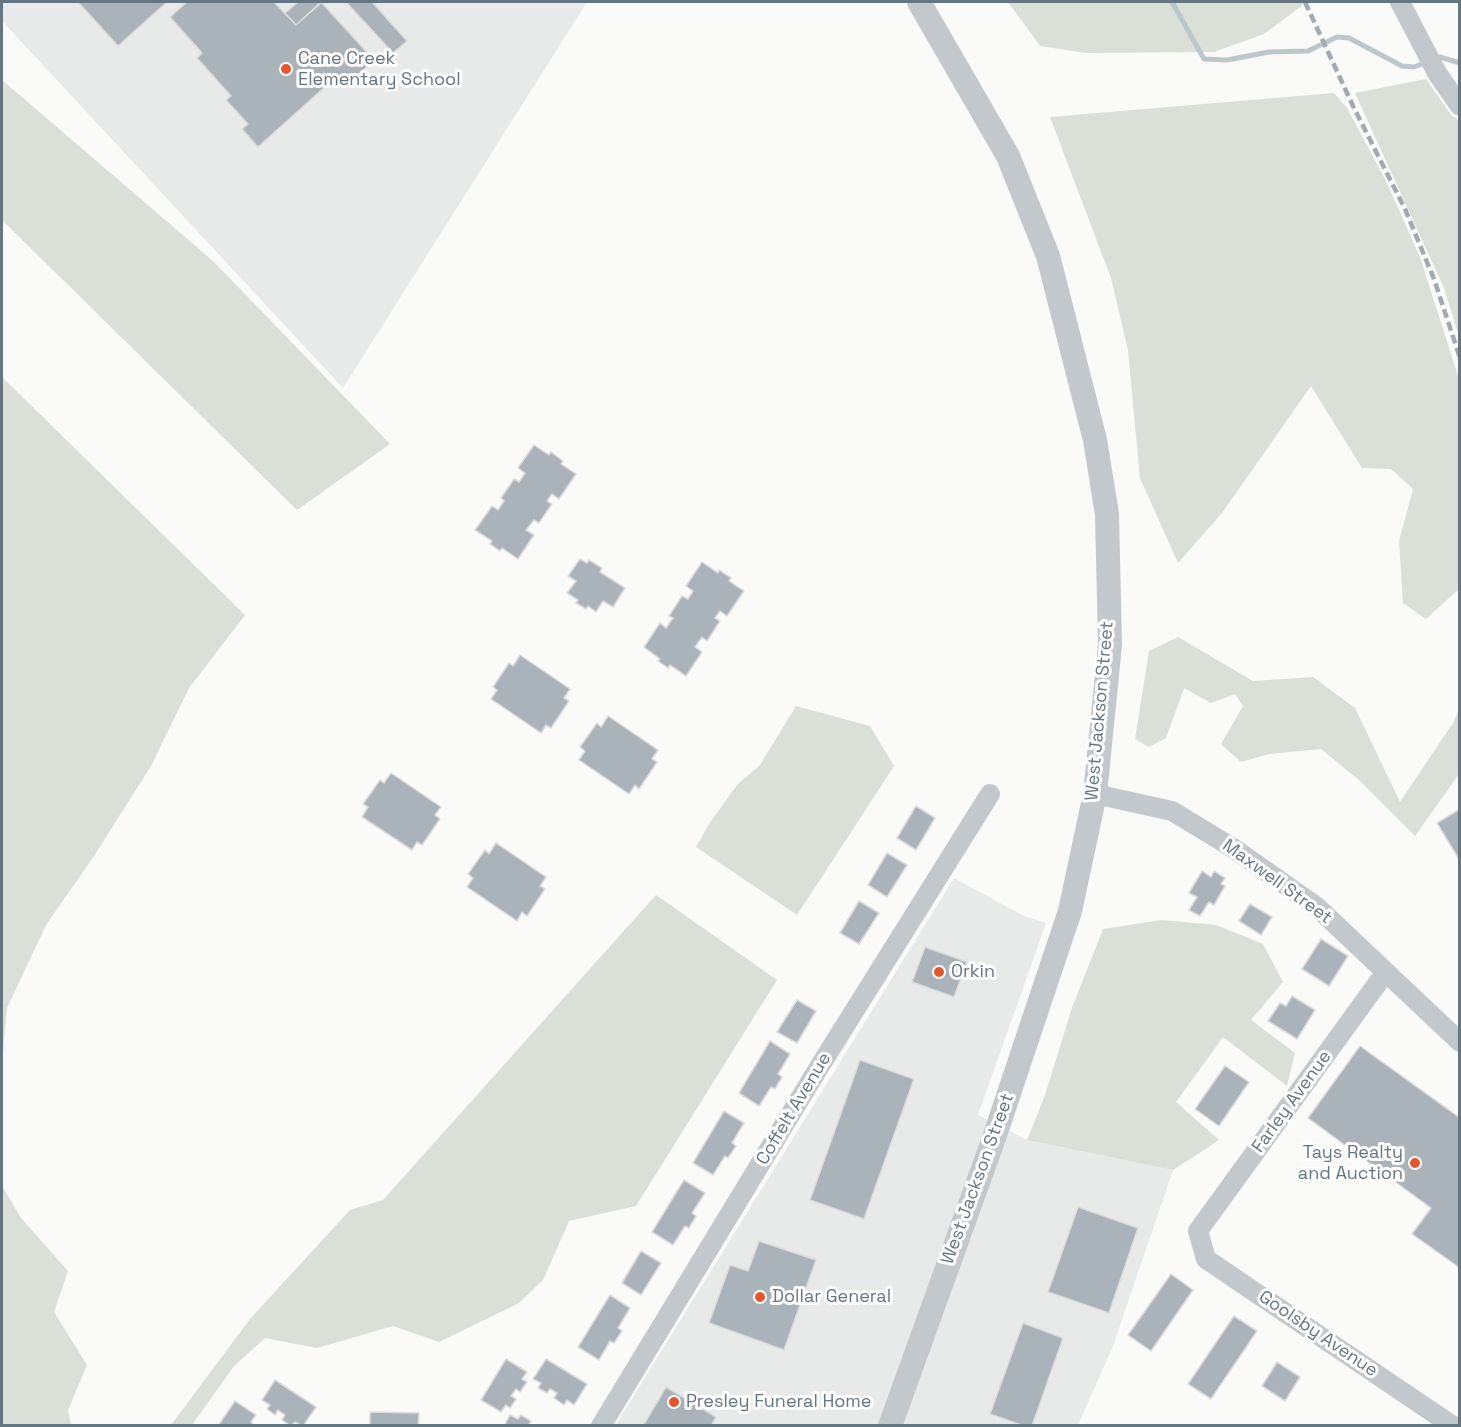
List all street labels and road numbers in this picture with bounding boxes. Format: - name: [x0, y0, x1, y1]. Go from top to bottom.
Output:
- street label: West Jackson Street: [1081, 620, 1119, 802]
- street label: Maxwell Street: [1218, 835, 1336, 929]
- street label: Farley Avenue: [1248, 1047, 1336, 1157]
- street label: Coffelt Avenue: [752, 1049, 836, 1169]
- street label: West Jackson Street: [937, 1091, 1019, 1267]
- street label: Goolsby Avenue: [1254, 1286, 1382, 1382]

